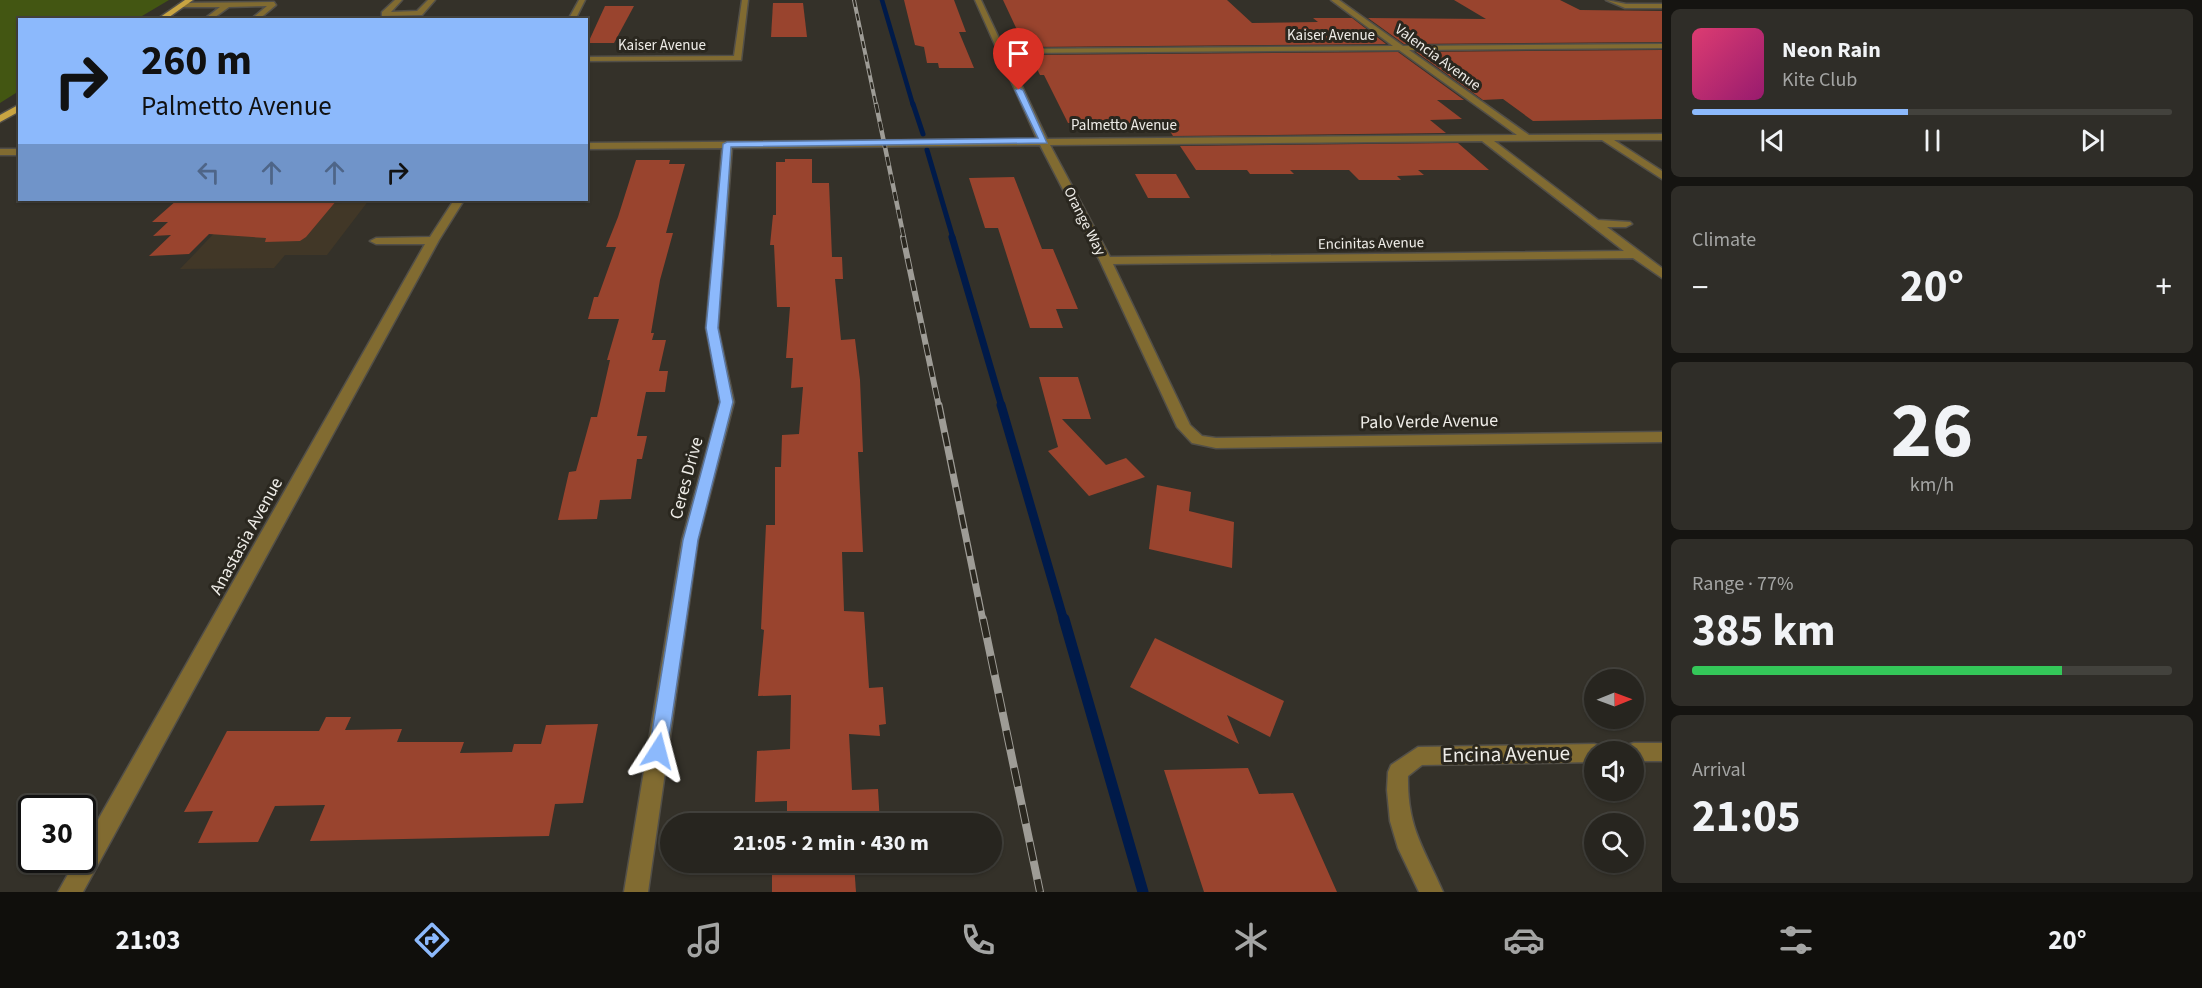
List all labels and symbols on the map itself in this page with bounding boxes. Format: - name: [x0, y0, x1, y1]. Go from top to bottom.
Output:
- street label: Valencia Avenue: [1390, 19, 1485, 96]
- street label: Kaiser Avenue: [1287, 25, 1375, 46]
- pin: [993, 28, 1044, 90]
- street label: Kaiser Avenue: [618, 35, 706, 56]
- street label: Palmetto Avenue: [1071, 115, 1177, 136]
- street label: Orange Way: [1058, 183, 1111, 259]
- street label: Encinitas Avenue: [1318, 232, 1424, 255]
- street label: Palo Verde Avenue: [1360, 408, 1498, 435]
- street label: Ceres Drive: [663, 434, 709, 522]
- street label: Anastasia Avenue: [204, 473, 289, 599]
- north arrow: [1584, 669, 1644, 729]
- position arrow: [626, 719, 690, 783]
- street label: Encina Avenue: [1442, 738, 1570, 770]
- speed limit sign: 30: [18, 795, 96, 873]

